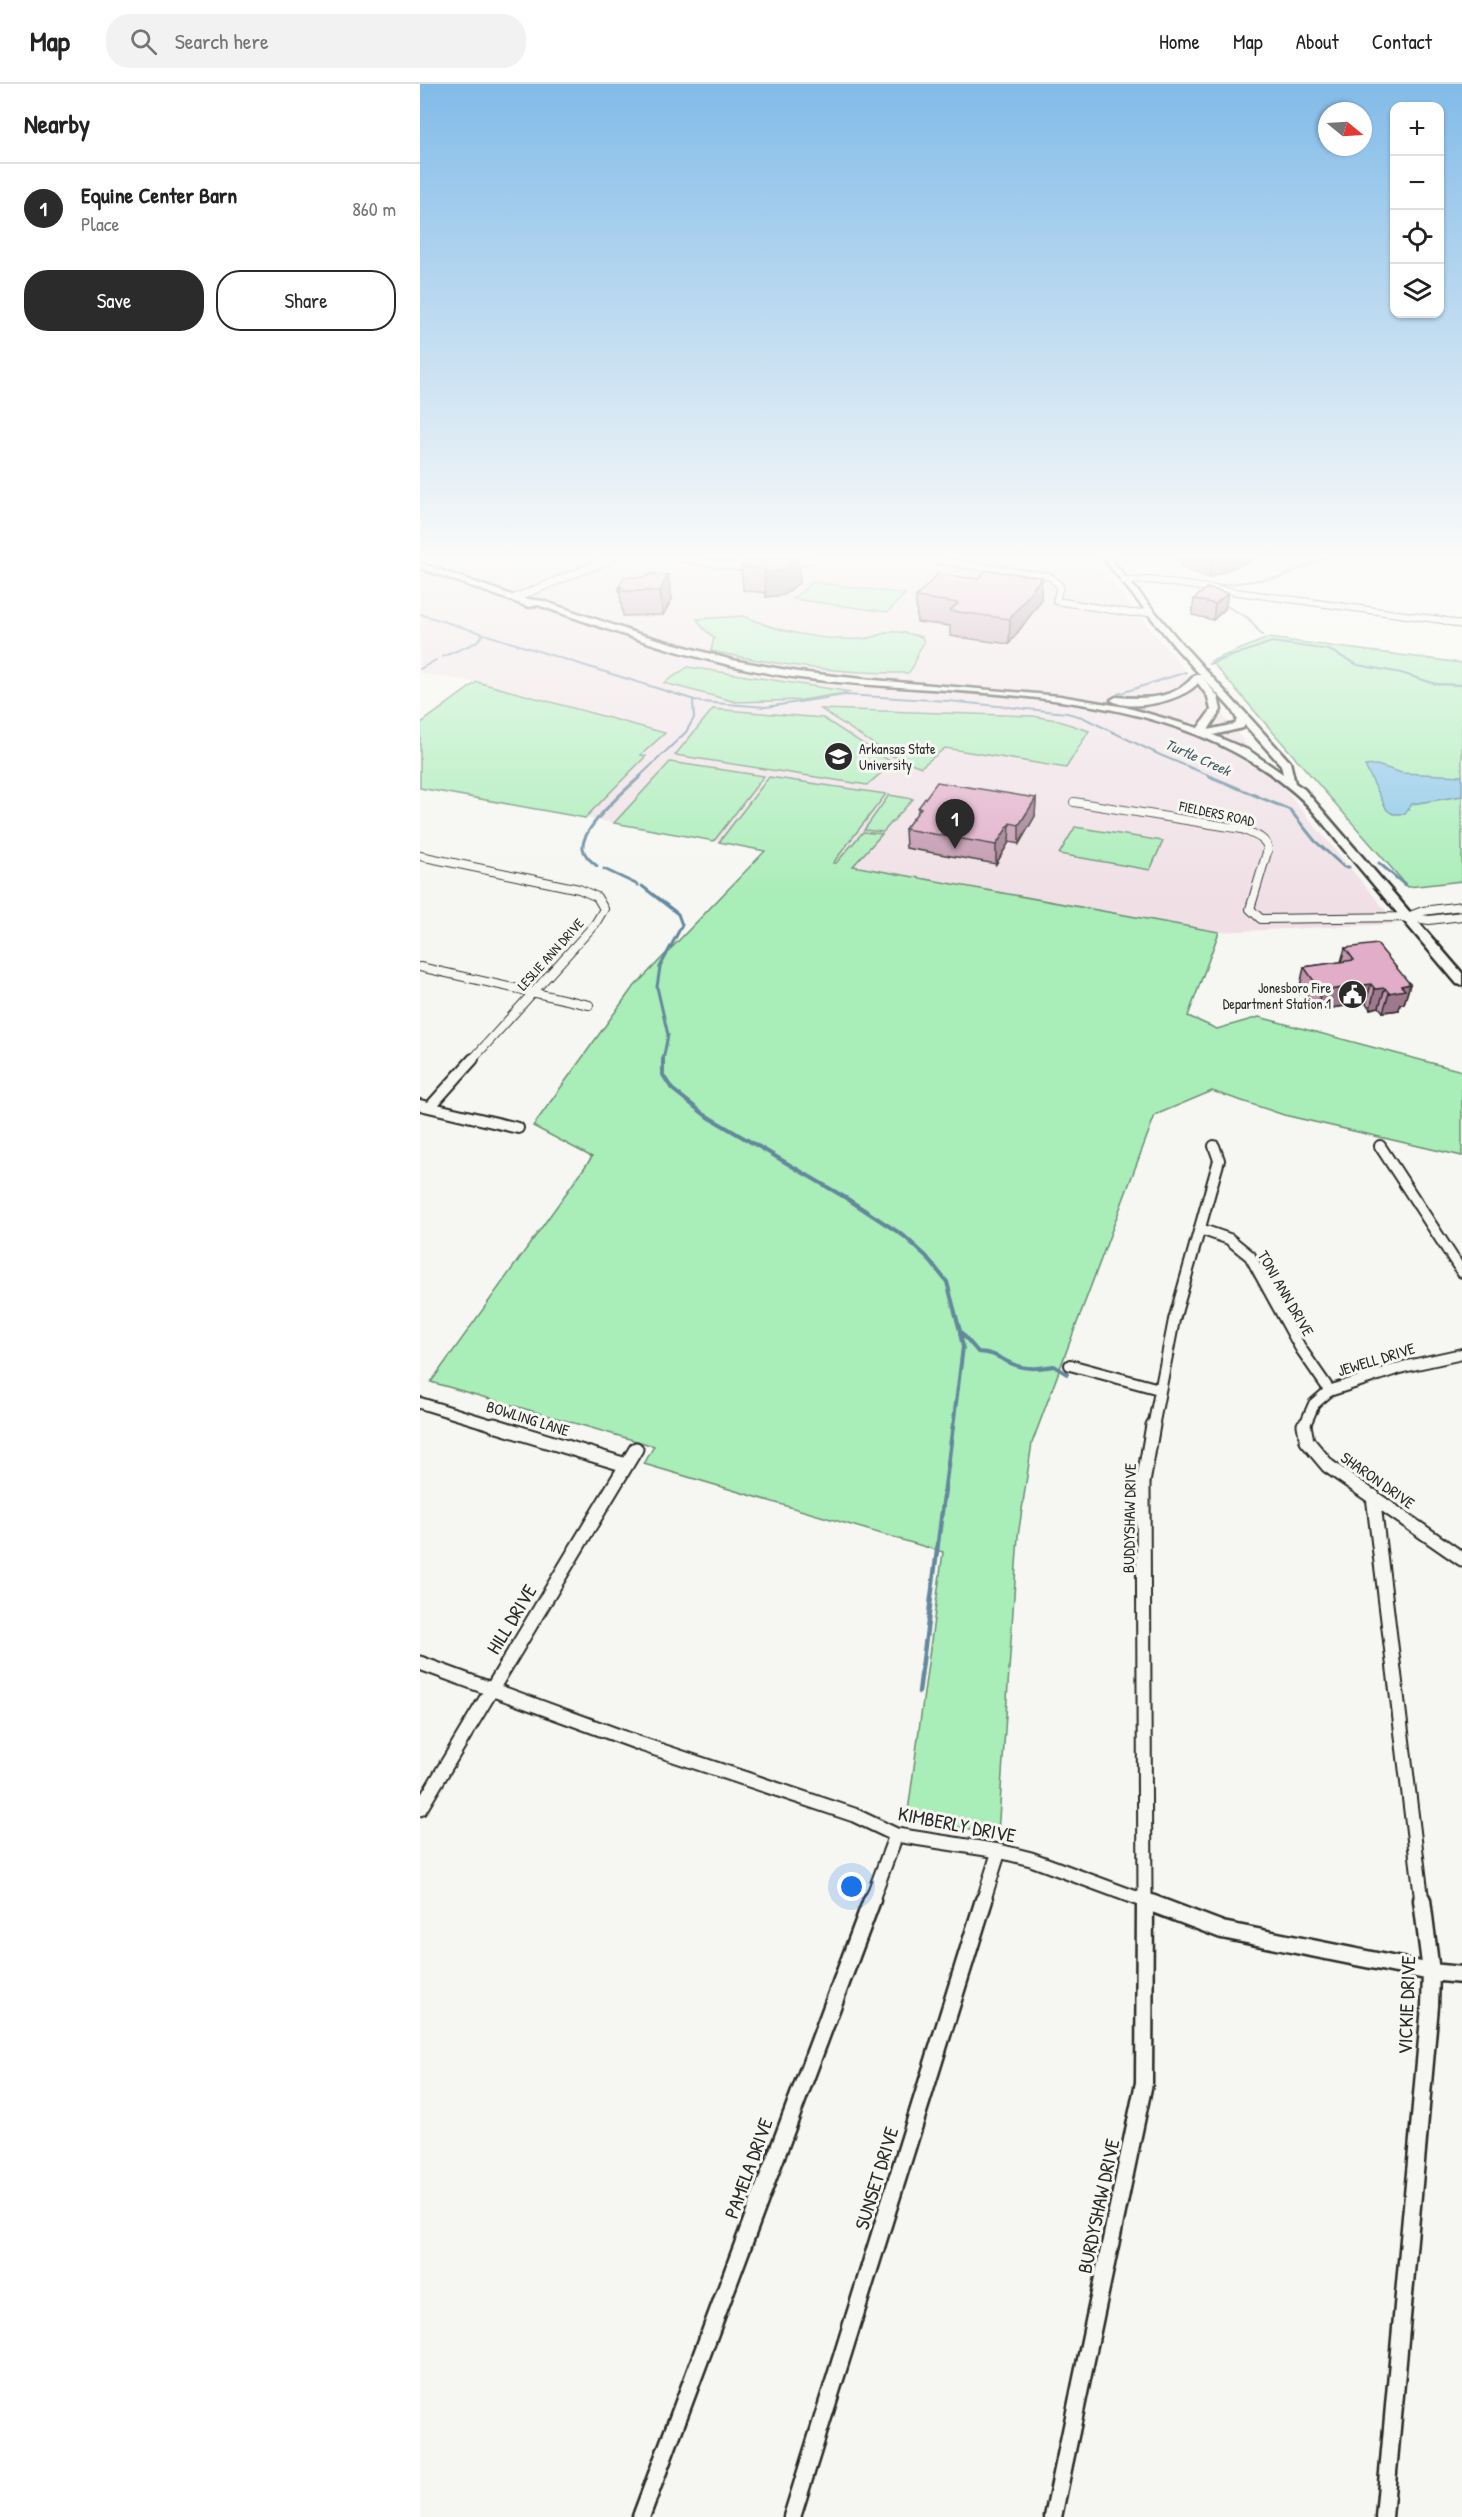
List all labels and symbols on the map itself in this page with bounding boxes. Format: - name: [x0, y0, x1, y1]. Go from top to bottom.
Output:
- north arrow: [1318, 102, 1372, 156]
- water label: Turtle Creek: [1162, 733, 1236, 781]
- place label: Arkansas State University: [859, 739, 936, 775]
- school or university icon: Arkansas State University: [822, 740, 854, 772]
- street label: FIELDERS ROAD: [1177, 796, 1257, 830]
- pin: 1: [936, 800, 974, 849]
- street label: LESLIE ANN DRIVE: [512, 914, 588, 994]
- place label: Jonesboro Fire Department Station 1: [1223, 978, 1331, 1014]
- public building icon: Jonesboro Fire Department Station 1: [1336, 979, 1368, 1011]
- street label: TONI ANN DRIVE: [1253, 1246, 1319, 1340]
- street label: JEWELL DRIVE: [1334, 1337, 1418, 1381]
- street label: BOWLING LANE: [484, 1395, 572, 1441]
- street label: SHARON DRIVE: [1337, 1446, 1419, 1514]
- street label: BUDDYSHAW DRIVE: [1117, 1463, 1141, 1573]
- street label: HILL DRIVE: [480, 1579, 542, 1659]
- street label: KIMBERLY DRIVE: [896, 1799, 1018, 1849]
- your location: [837, 1872, 866, 1901]
- street label: VICKIE DRIVE: [1391, 1955, 1421, 2055]
- street label: PAMELA DRIVE: [717, 2114, 779, 2222]
- street label: SUNSET DRIVE: [848, 2123, 904, 2233]
- street label: BURDYSHAW DRIVE: [1071, 2136, 1125, 2276]

